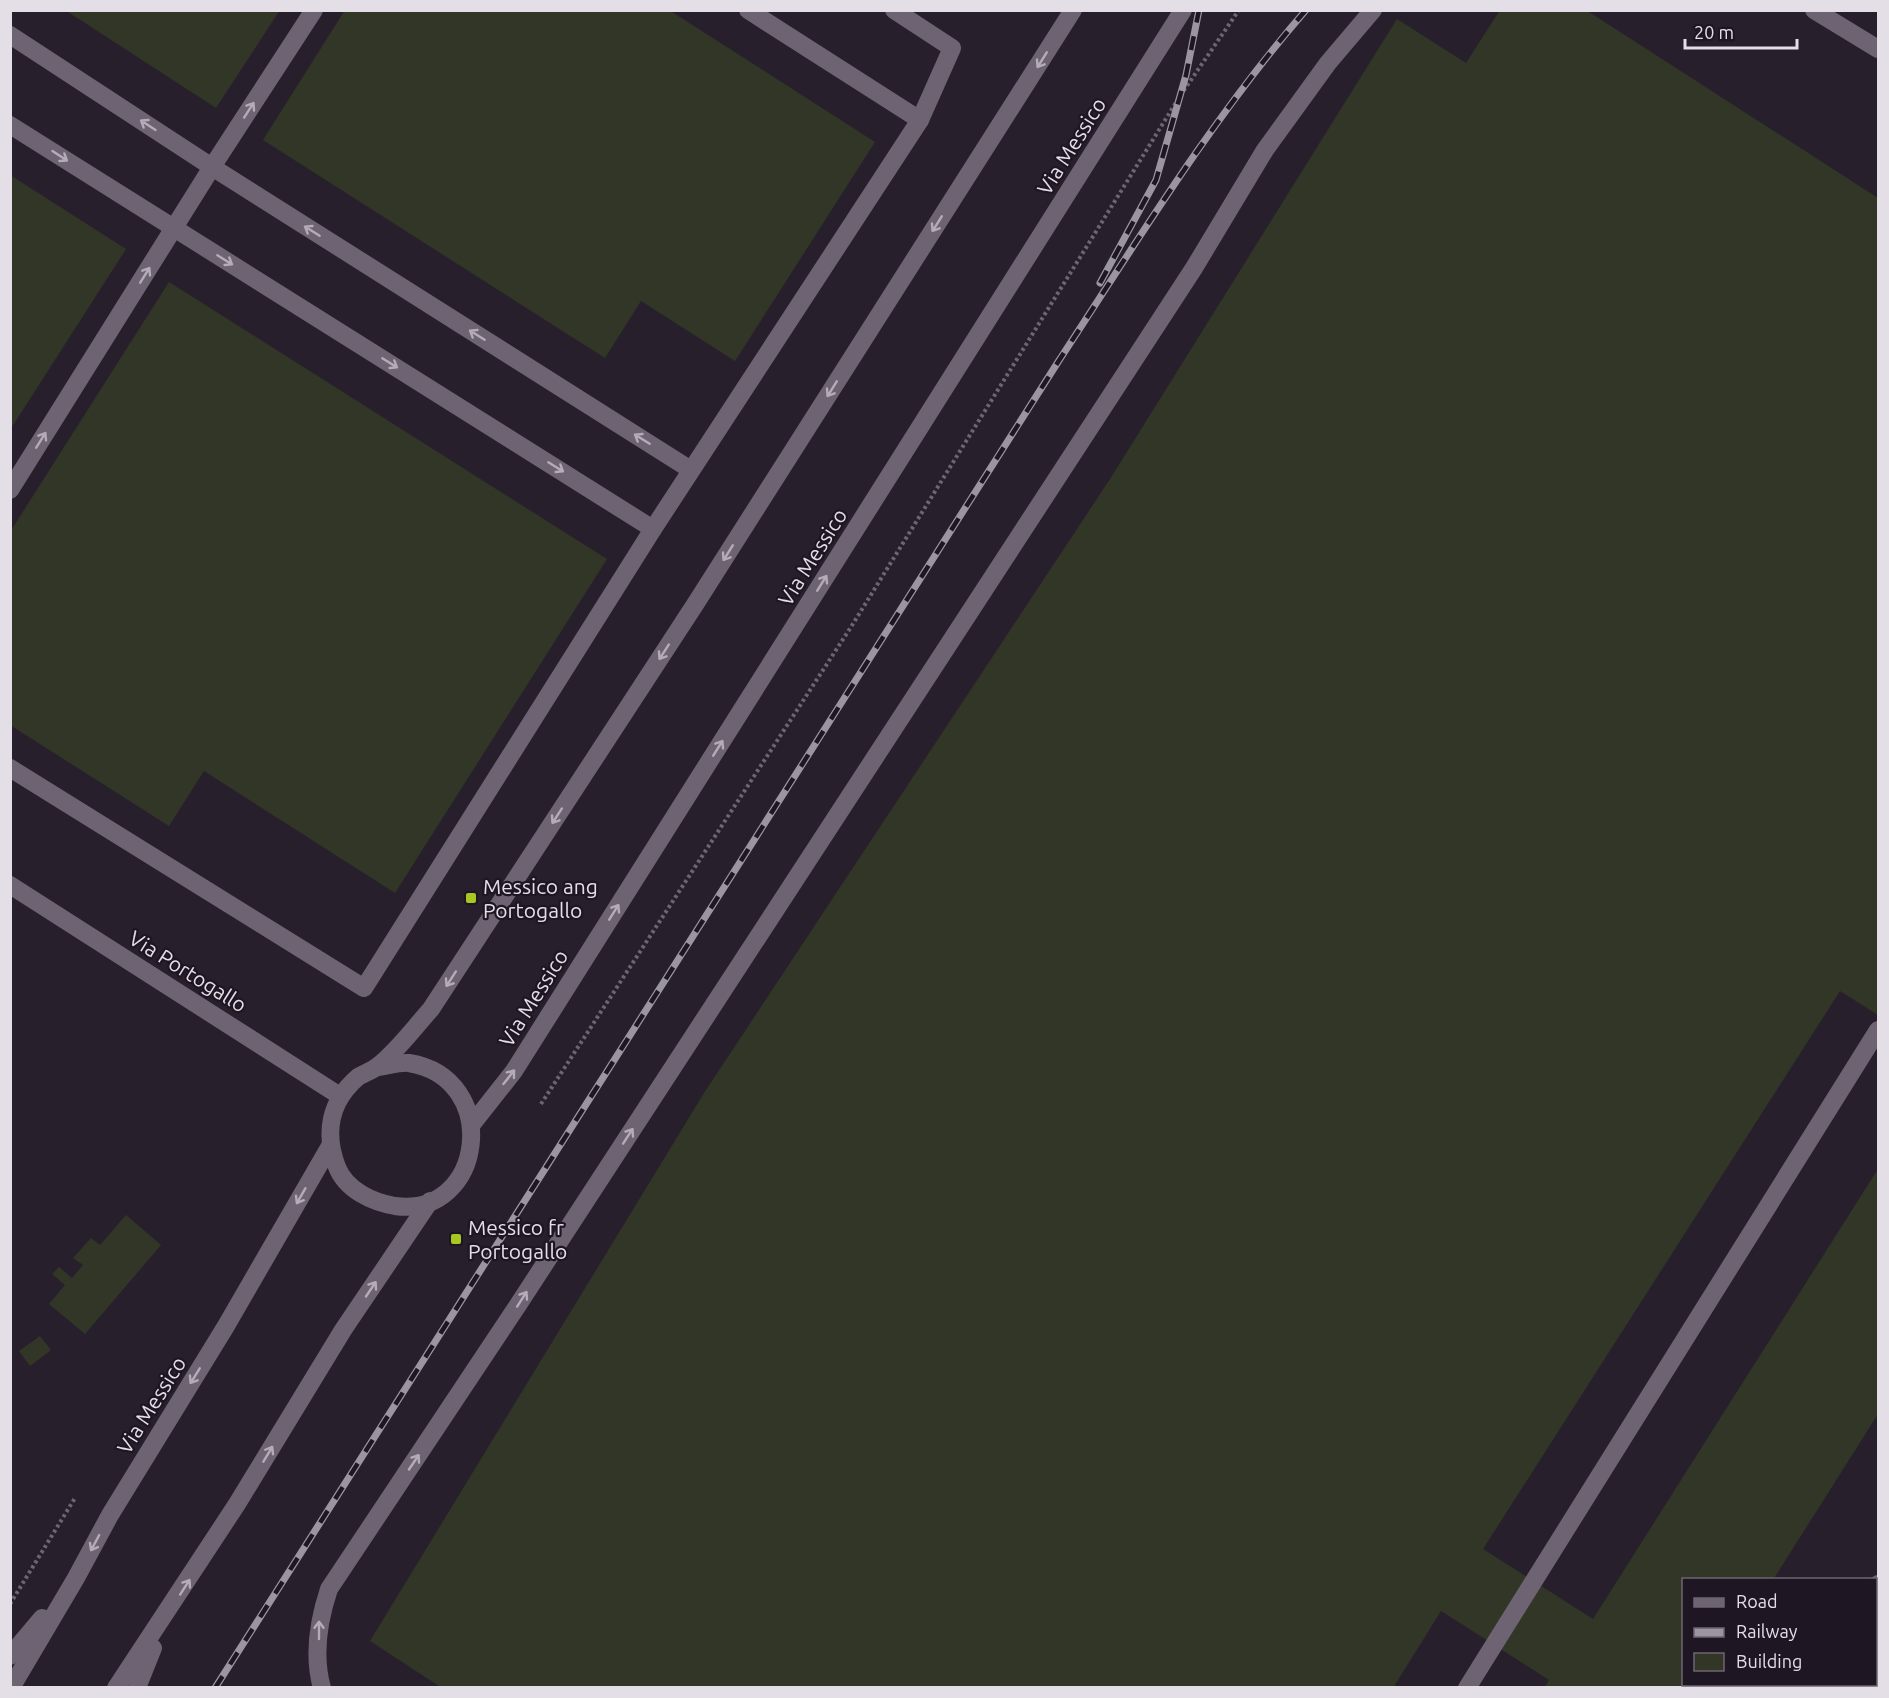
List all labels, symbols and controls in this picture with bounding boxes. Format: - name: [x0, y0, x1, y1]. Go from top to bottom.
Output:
- scale bar: [1685, 12, 1798, 50]
- text: 20 m: [1694, 22, 1734, 42]
- one-way arrow: [1035, 51, 1047, 68]
- street label: Via Messico: [1032, 93, 1110, 199]
- one-way arrow: [243, 102, 255, 119]
- one-way arrow: [140, 119, 157, 131]
- one-way arrow: [51, 150, 68, 162]
- one-way arrow: [931, 216, 943, 232]
- one-way arrow: [304, 224, 321, 236]
- one-way arrow: [216, 255, 233, 267]
- one-way arrow: [139, 267, 151, 284]
- one-way arrow: [469, 329, 486, 341]
- one-way arrow: [381, 358, 398, 370]
- one-way arrow: [826, 380, 838, 397]
- one-way arrow: [36, 432, 48, 449]
- one-way arrow: [634, 433, 651, 445]
- one-way arrow: [547, 460, 564, 473]
- street label: Via Messico: [773, 504, 851, 610]
- one-way arrow: [721, 545, 734, 562]
- one-way arrow: [816, 575, 828, 592]
- one-way arrow: [658, 644, 670, 660]
- one-way arrow: [712, 740, 724, 756]
- one-way arrow: [551, 807, 563, 824]
- place label: Messico ang Portogallo: [483, 874, 598, 922]
- marker: Messico ang Portogallo: [464, 891, 478, 905]
- one-way arrow: [608, 904, 620, 921]
- street label: Via Portogallo: [125, 925, 251, 1017]
- street label: Via Messico: [494, 945, 572, 1051]
- one-way arrow: [445, 970, 457, 987]
- one-way arrow: [502, 1069, 515, 1085]
- one-way arrow: [623, 1128, 635, 1145]
- one-way arrow: [294, 1188, 306, 1205]
- place label: Messico fr Portogallo: [468, 1215, 567, 1263]
- marker: Messico fr Portogallo: [449, 1232, 463, 1246]
- one-way arrow: [365, 1281, 377, 1297]
- one-way arrow: [516, 1292, 528, 1308]
- street label: Via Messico: [112, 1352, 190, 1458]
- one-way arrow: [189, 1367, 202, 1384]
- one-way arrow: [262, 1446, 274, 1463]
- one-way arrow: [408, 1454, 420, 1471]
- one-way arrow: [89, 1533, 100, 1551]
- legend: [1682, 1578, 1877, 1686]
- one-way arrow: [179, 1579, 191, 1596]
- text: Road: [1736, 1591, 1778, 1611]
- one-way arrow: [313, 1620, 325, 1640]
- text: Railway: [1736, 1621, 1798, 1641]
- text: Building: [1736, 1651, 1802, 1671]

